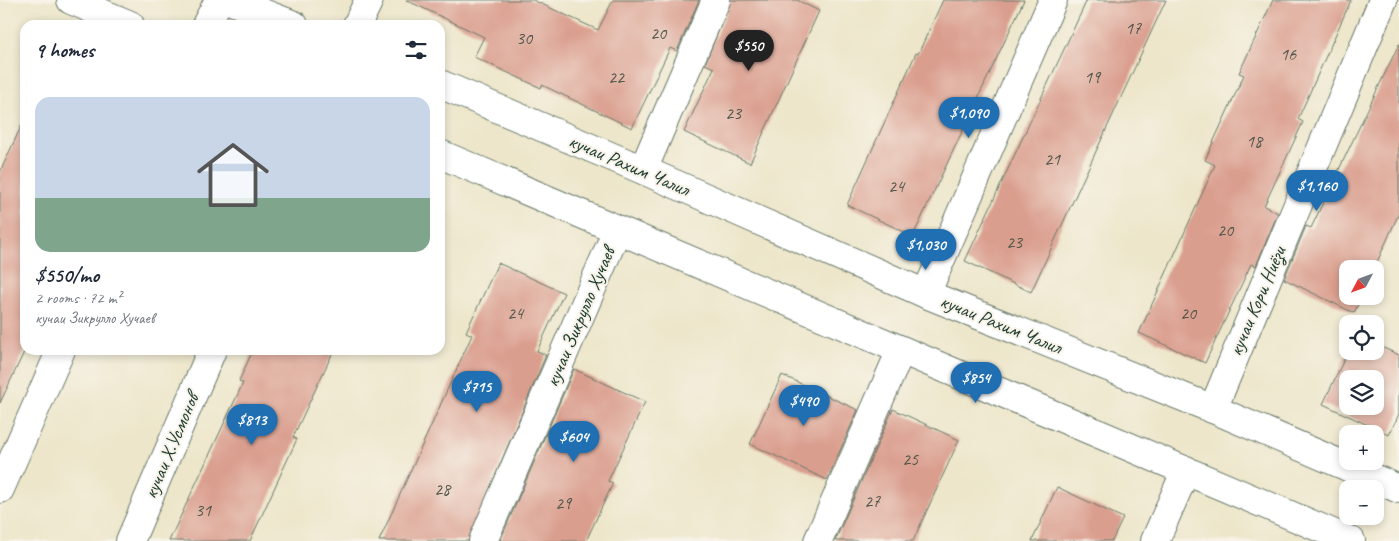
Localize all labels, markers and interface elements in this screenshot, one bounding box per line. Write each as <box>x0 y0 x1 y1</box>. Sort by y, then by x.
house number: 17 <box>1125 17 1142 39</box>
house number: 20 <box>650 22 668 44</box>
house number: 30 <box>516 27 534 49</box>
pin: $550 <box>719 30 779 72</box>
icon: filters <box>402 36 430 64</box>
text: $550 <box>735 36 763 56</box>
text: 9 homes <box>35 37 94 63</box>
house number: 16 <box>1280 43 1297 65</box>
house number: 22 <box>608 66 626 88</box>
house number: 19 <box>1084 66 1102 88</box>
pin: $1,090 <box>928 96 1010 139</box>
house number: 23 <box>725 102 743 124</box>
text: $1,090 <box>950 103 988 123</box>
street label: кучаи Рахим Чалил <box>565 128 695 202</box>
icon: home <box>188 130 278 220</box>
house number: 18 <box>1246 130 1264 152</box>
house number: 21 <box>1044 148 1061 170</box>
pin: $1,160 <box>1276 170 1358 212</box>
house number: 24 <box>888 175 906 197</box>
text: $1,160 <box>1297 176 1337 196</box>
house number: 20 <box>1217 219 1235 241</box>
pin: $1,030 <box>885 228 967 271</box>
house number: 23 <box>1006 231 1024 253</box>
text: $1,030 <box>906 235 946 255</box>
street label: кучаи Зикрулло Хучаев <box>539 241 622 391</box>
street label: кучаи Кори Ниёзи <box>1223 241 1293 360</box>
north arrow <box>1339 260 1384 305</box>
map controls <box>1339 260 1384 525</box>
text: $550/mo <box>35 262 99 288</box>
text: 2 rooms · 72 m² <box>35 288 121 308</box>
street label: кучаи Рахим Чалил <box>937 288 1067 360</box>
house number: 24 <box>507 302 525 324</box>
house number: 20 <box>1180 302 1198 324</box>
text: кучаи Зикрулло Хучаев <box>35 308 154 328</box>
button: locate <box>1339 315 1384 360</box>
pin: $854 <box>946 362 1006 404</box>
text: $854 <box>962 368 990 388</box>
pin: $715 <box>447 370 507 413</box>
button: layers <box>1339 370 1384 415</box>
text: $715 <box>463 377 491 397</box>
pin: $490 <box>774 384 834 427</box>
street label: кучаи Х.Усмонов <box>138 385 206 502</box>
text: $490 <box>790 391 818 411</box>
pin: $813 <box>222 404 282 446</box>
text: $813 <box>238 410 266 430</box>
pin: $604 <box>544 420 604 463</box>
button: + <box>1339 425 1384 470</box>
text: $604 <box>559 427 589 447</box>
house number: 25 <box>902 448 919 470</box>
house number: 28 <box>434 478 452 500</box>
button: − <box>1339 480 1384 525</box>
house number: 27 <box>864 490 881 512</box>
house number: 29 <box>555 492 573 514</box>
house number: 31 <box>195 499 212 521</box>

